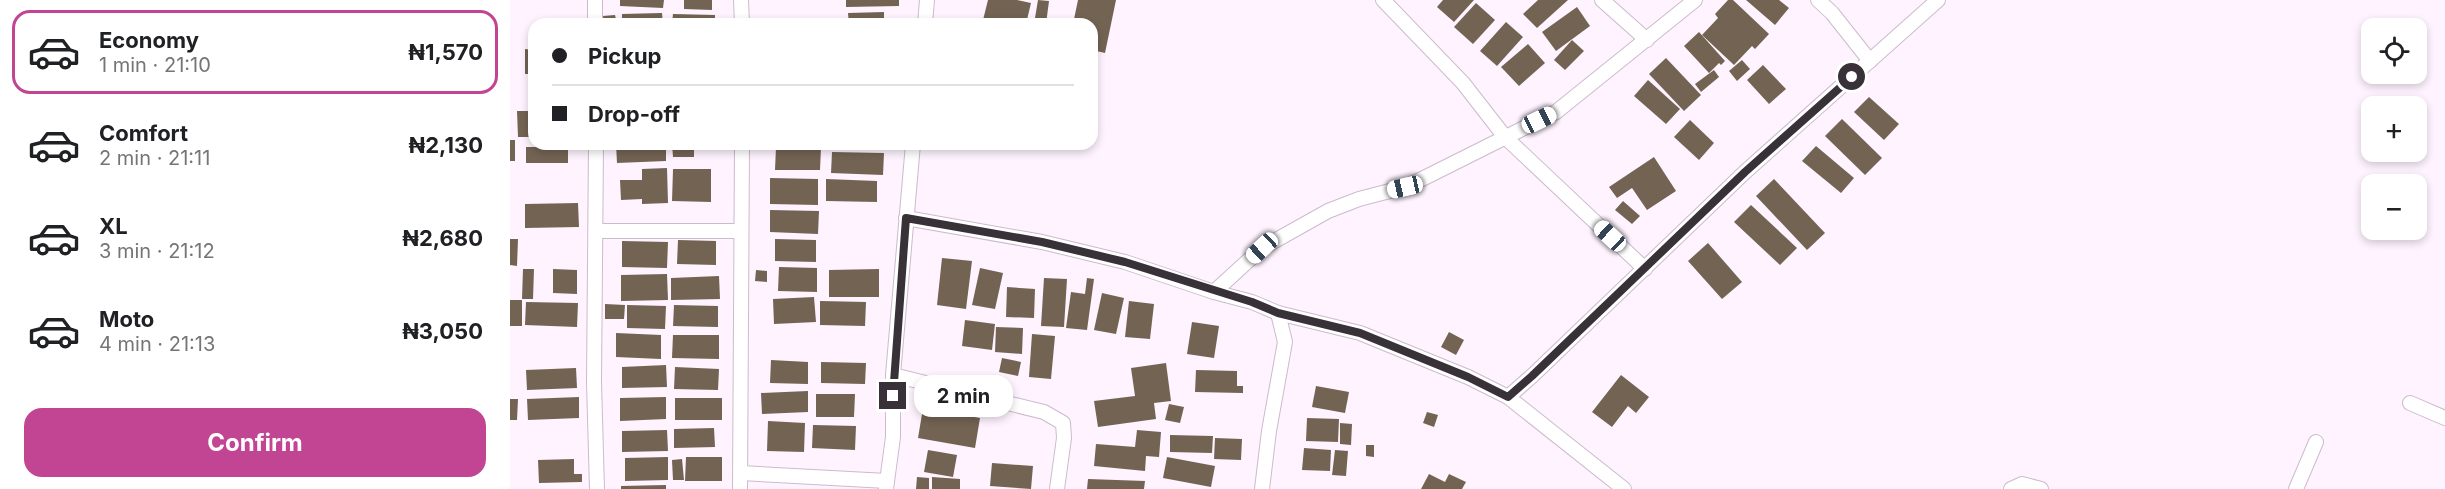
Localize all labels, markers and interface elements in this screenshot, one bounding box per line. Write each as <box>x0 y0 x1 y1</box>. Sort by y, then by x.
map controls <box>2361 18 2427 240</box>
button: locate <box>2361 18 2427 84</box>
icon: car <box>27 25 81 79</box>
text: Economy <box>99 27 199 53</box>
text: ₦1,570 <box>408 39 483 65</box>
text: Pickup <box>588 43 662 69</box>
text: 1 min · 21:10 <box>99 53 211 77</box>
route start <box>1838 63 1865 90</box>
button: + <box>2361 96 2427 162</box>
text: Drop-off <box>588 101 680 127</box>
car <box>1519 104 1559 136</box>
icon: car <box>27 118 81 172</box>
text: Comfort <box>99 120 188 146</box>
text: ₦2,130 <box>409 132 483 158</box>
text: 2 min · 21:11 <box>99 146 210 170</box>
car <box>1385 174 1425 200</box>
button: − <box>2361 174 2427 240</box>
icon: car <box>27 211 81 265</box>
text: XL <box>99 213 128 239</box>
car <box>1591 217 1629 255</box>
text: ₦2,680 <box>402 225 483 251</box>
car <box>1243 229 1281 267</box>
text: 3 min · 21:12 <box>99 239 215 263</box>
icon: car <box>27 304 81 358</box>
text: Moto <box>99 306 154 332</box>
text: ₦3,050 <box>402 318 483 344</box>
text: 4 min · 21:13 <box>99 332 215 356</box>
callout: 2 min <box>914 375 1013 417</box>
route end <box>879 382 906 409</box>
text: 2 min <box>937 384 990 408</box>
button: Confirm <box>24 408 486 477</box>

